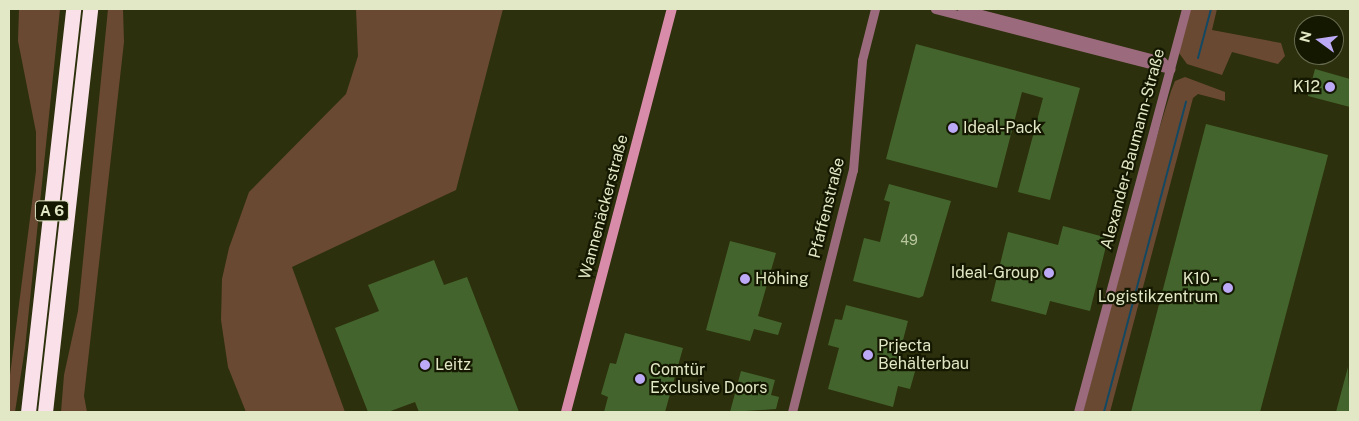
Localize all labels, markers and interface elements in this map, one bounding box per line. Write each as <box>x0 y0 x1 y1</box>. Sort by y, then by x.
north arrow <box>1294 15 1344 65</box>
text: N <box>1296 29 1315 44</box>
street label: Alexander-Baumann-Straße <box>1097 47 1169 251</box>
place label: K12 <box>1293 77 1320 97</box>
marker: K12 <box>1324 81 1336 93</box>
place label: Ideal-Pack <box>963 118 1042 138</box>
marker: Ideal-Pack <box>947 122 959 134</box>
street label: Wannenäckerstraße <box>575 133 633 281</box>
street label: Pfaffenstraße <box>805 156 849 260</box>
road number: A 6 <box>34 198 70 224</box>
house number: 49 <box>900 232 918 248</box>
place label: Ideal-Group <box>951 263 1039 283</box>
marker: Ideal-Group <box>1043 267 1055 279</box>
place label: Höhing <box>755 269 809 289</box>
place label: K10 - Logistikzentrum <box>1098 269 1218 307</box>
marker: Höhing <box>739 273 751 285</box>
marker: K10 - Logistikzentrum <box>1222 282 1234 294</box>
place label: Prjecta Behälterbau <box>878 336 969 374</box>
marker: Prjecta Behälterbau <box>862 349 874 361</box>
place label: Leitz <box>435 355 471 375</box>
marker: Leitz <box>419 359 431 371</box>
place label: Comtür Exclusive Doors <box>650 360 767 398</box>
marker: Comtür Exclusive Doors <box>634 373 646 385</box>

